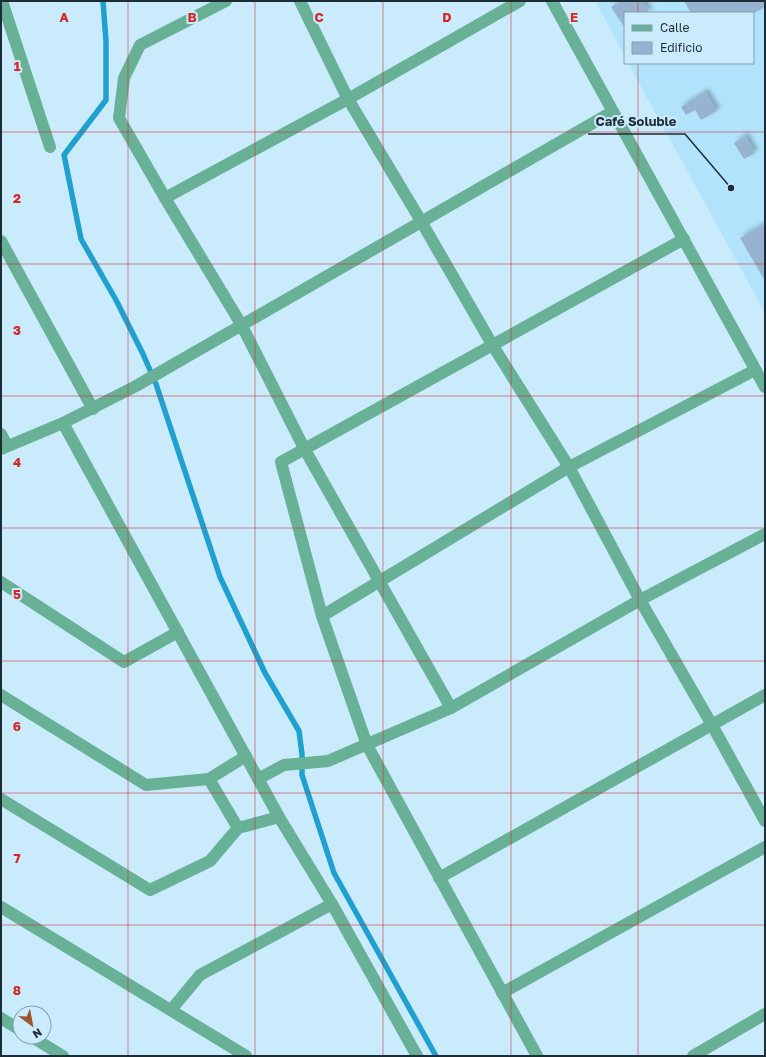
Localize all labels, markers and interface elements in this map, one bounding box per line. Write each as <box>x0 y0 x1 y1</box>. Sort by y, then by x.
text: A <box>59 9 69 25</box>
text: B <box>187 9 197 25</box>
text: C <box>314 9 324 25</box>
text: D <box>442 9 452 25</box>
text: E <box>570 9 578 25</box>
legend <box>624 12 754 64</box>
text: Calle <box>660 20 690 35</box>
text: Edificio <box>660 40 702 55</box>
text: 1 <box>14 58 21 74</box>
callout: Café Soluble <box>588 109 685 134</box>
text: Café Soluble <box>596 113 677 129</box>
text: 2 <box>13 190 21 206</box>
text: 3 <box>13 322 21 338</box>
text: 4 <box>13 454 21 470</box>
text: 5 <box>13 586 21 602</box>
text: 6 <box>13 718 21 734</box>
text: 7 <box>13 850 21 866</box>
text: 8 <box>13 982 21 998</box>
north arrow <box>12 1005 52 1045</box>
text: N <box>31 1026 45 1042</box>

